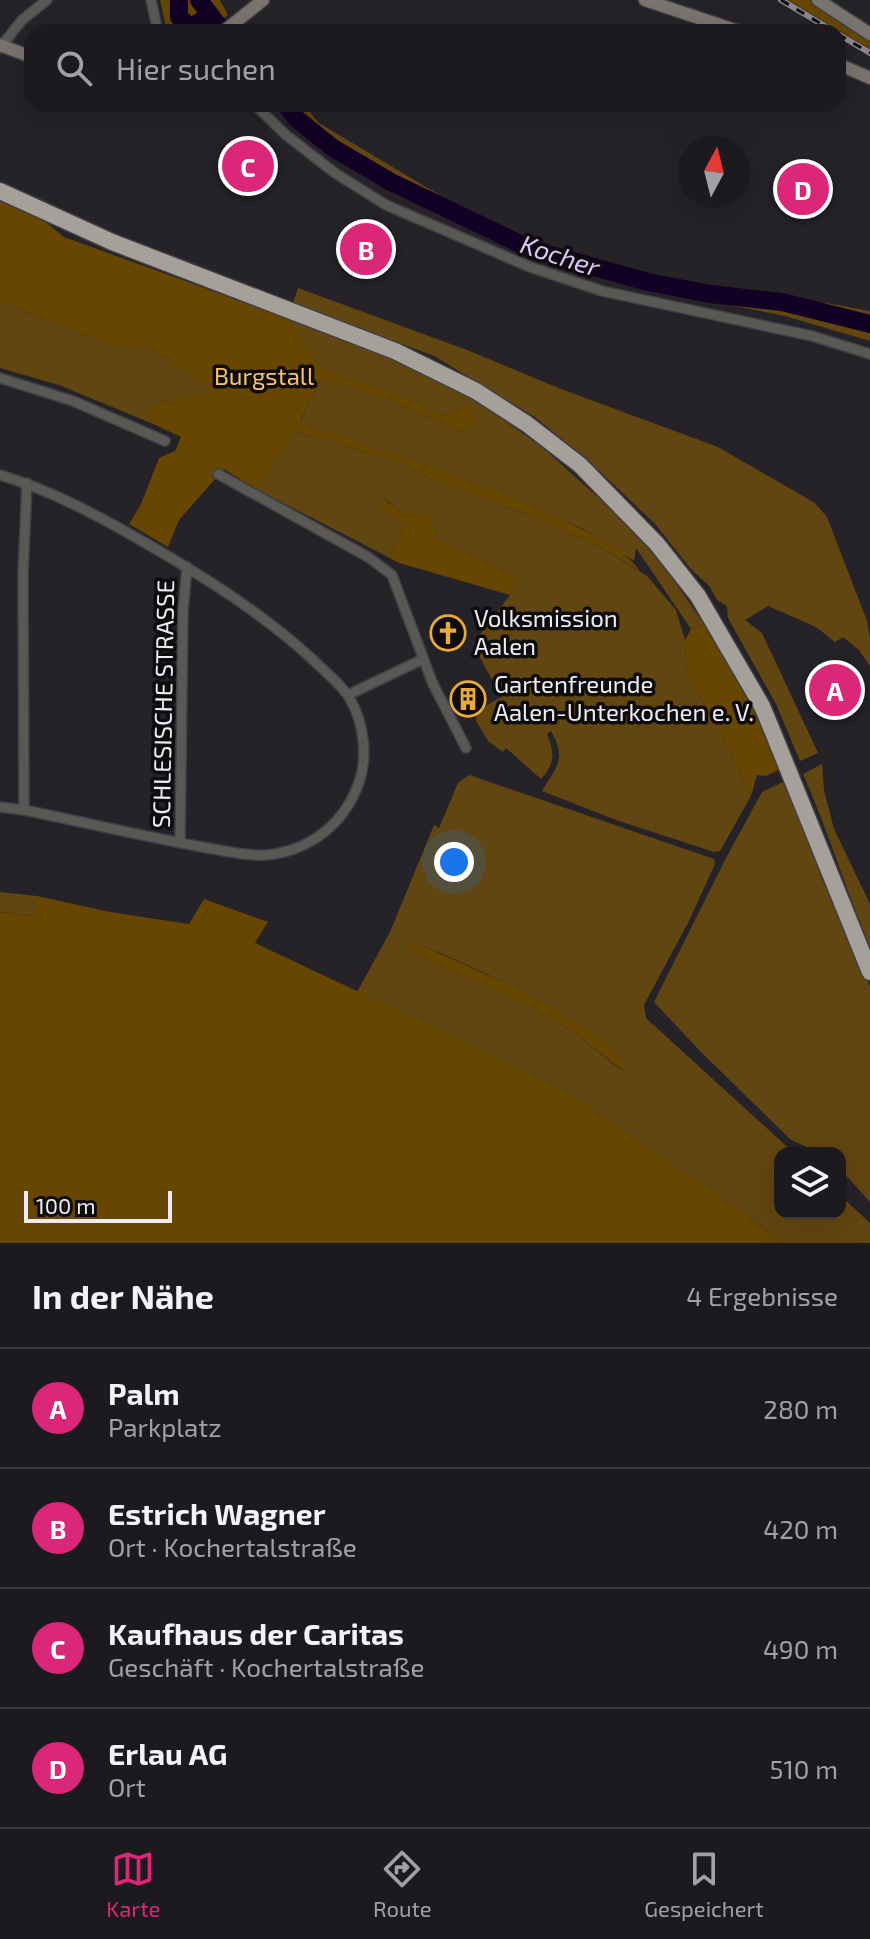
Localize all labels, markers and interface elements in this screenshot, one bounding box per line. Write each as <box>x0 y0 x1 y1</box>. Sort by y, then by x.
search box <box>24 24 846 112</box>
icon: search <box>52 46 96 90</box>
text: Hier suchen <box>116 50 276 86</box>
pin: C <box>222 136 274 196</box>
north arrow <box>678 136 750 208</box>
pin: D <box>777 159 829 219</box>
pin: B <box>340 219 392 279</box>
water label: Kocher <box>517 227 605 282</box>
park label: Burgstall <box>214 361 314 390</box>
street label: SCHLESISCHE STRASSE <box>146 580 179 828</box>
place label: Volksmission Aalen <box>474 603 618 660</box>
church icon: Volksmission Aalen <box>429 614 467 652</box>
pin: A <box>809 660 861 720</box>
place label: Gartenfreunde Aalen-Unterkochen e. V. <box>494 669 754 726</box>
building icon: Gartenfreunde Aalen-Unterkochen e. V. <box>449 680 487 718</box>
your location <box>434 842 474 882</box>
map controls <box>774 1147 846 1219</box>
button: layers <box>774 1147 846 1219</box>
scale bar <box>24 1187 172 1223</box>
text: 100 m <box>36 1192 95 1218</box>
text: In der Nähe <box>32 1275 214 1316</box>
text: 4 Ergebnisse <box>686 1280 838 1311</box>
text: Palm <box>108 1375 180 1411</box>
text: A <box>50 1393 66 1424</box>
text: 280 m <box>763 1393 838 1424</box>
text: Parkplatz <box>108 1411 221 1442</box>
text: Estrich Wagner <box>108 1495 325 1531</box>
text: B <box>50 1513 66 1544</box>
text: 420 m <box>763 1513 838 1544</box>
text: Ort · Kochertalstraße <box>108 1531 357 1562</box>
text: Kaufhaus der Caritas <box>108 1615 404 1651</box>
text: C <box>50 1633 66 1664</box>
text: 490 m <box>763 1633 838 1664</box>
text: Geschäft · Kochertalstraße <box>108 1651 424 1682</box>
text: Erlau AG <box>108 1735 228 1771</box>
text: D <box>49 1753 67 1784</box>
text: 510 m <box>769 1753 838 1784</box>
text: Ort <box>108 1771 146 1802</box>
tab: Karte <box>106 1847 160 1921</box>
tab: Route <box>373 1847 432 1921</box>
tab: Gespeichert <box>644 1847 764 1921</box>

